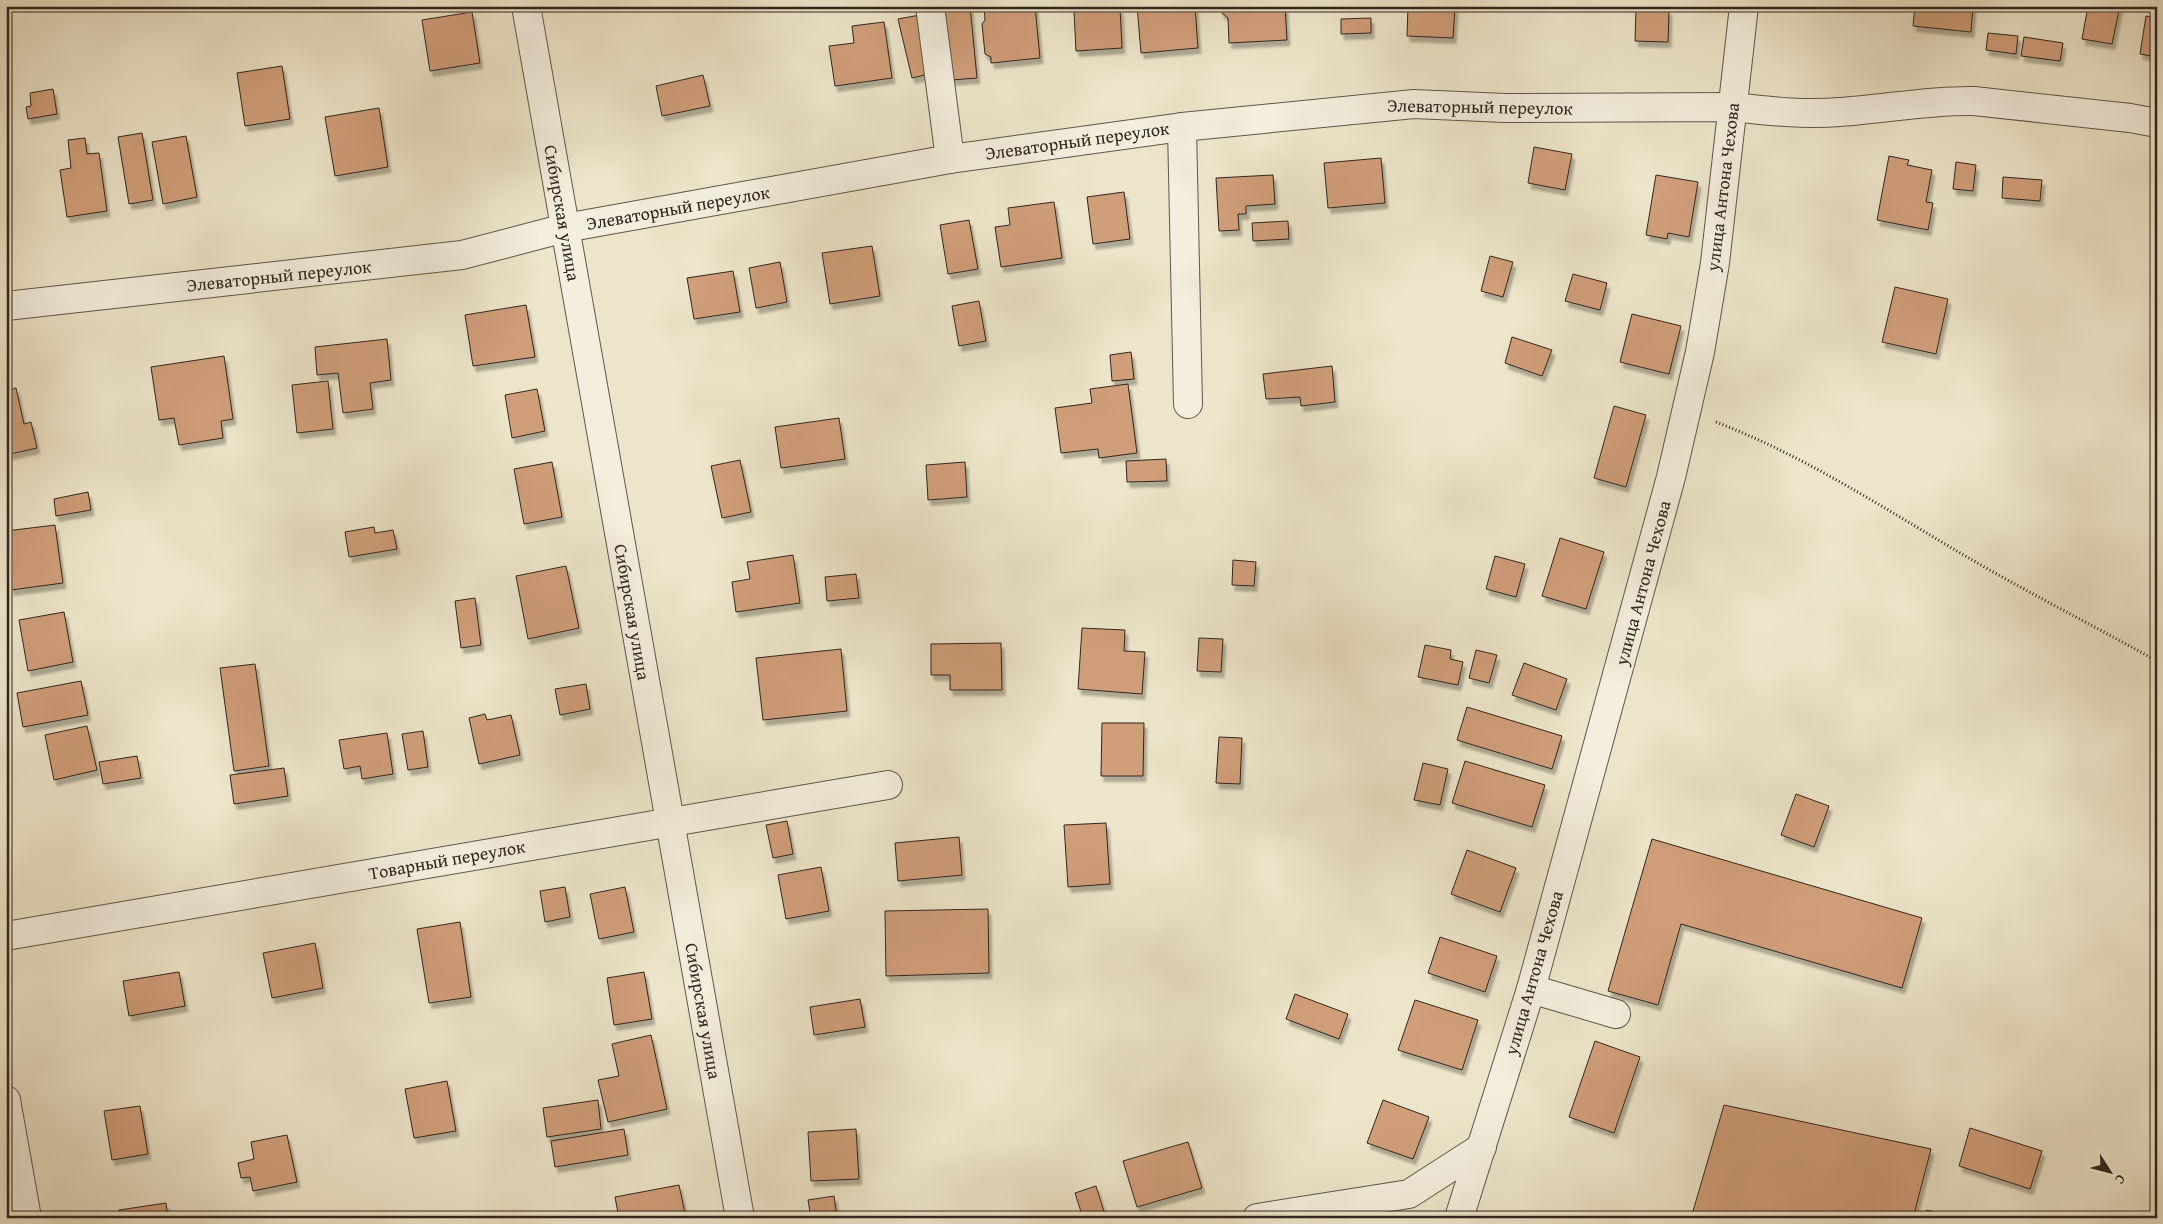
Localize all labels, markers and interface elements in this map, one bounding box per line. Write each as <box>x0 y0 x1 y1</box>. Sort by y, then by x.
street label: Элеваторный переулок <box>1387 91 1574 122</box>
street label: улица Антона Чехова <box>1699 101 1746 274</box>
street label: Элеваторный переулок <box>983 114 1171 167</box>
street label: Сибирская улица <box>537 143 588 284</box>
street label: Элеваторный переулок <box>584 178 772 237</box>
street label: Элеваторный переулок <box>185 252 373 299</box>
street label: улица Антона Чехова <box>1607 497 1678 669</box>
street label: Сибирская улица <box>607 542 658 683</box>
street label: Товарный переулок <box>367 832 528 887</box>
street label: улица Антона Чехова <box>1497 887 1570 1059</box>
street label: Сибирская улица <box>678 941 729 1082</box>
north arrow <box>2086 1146 2136 1196</box>
text: С <box>2110 1171 2131 1189</box>

